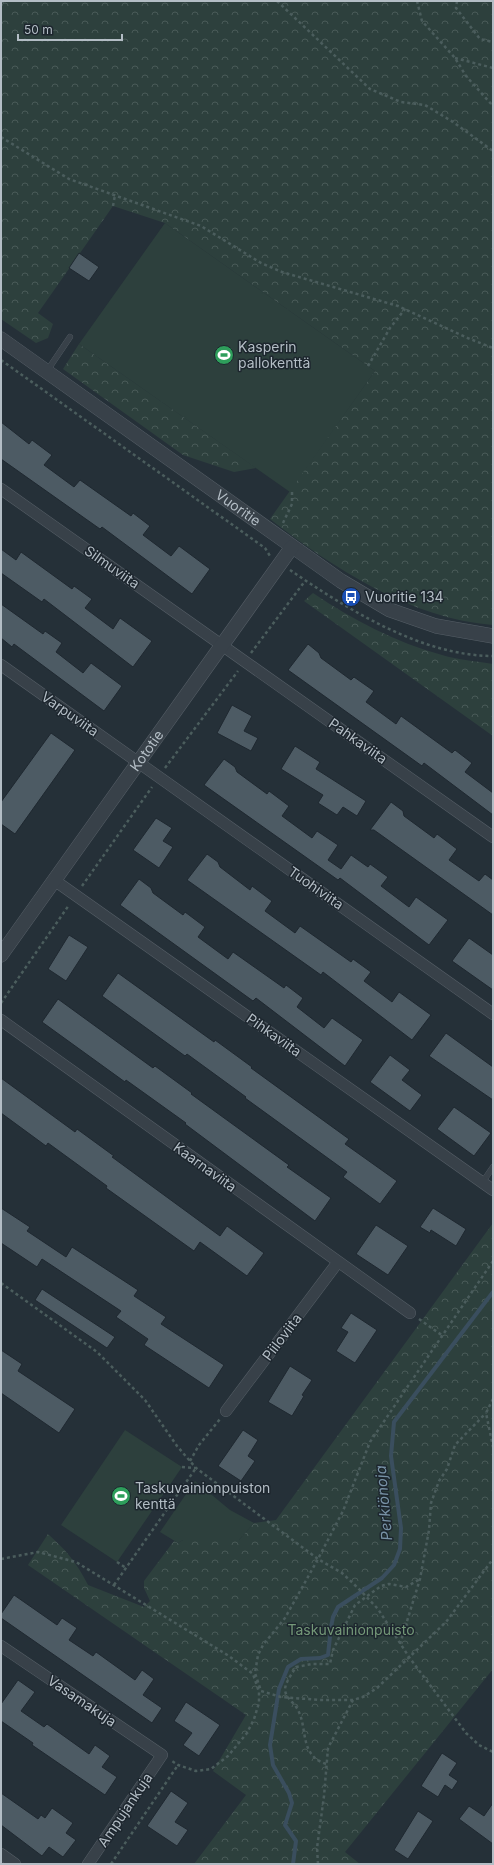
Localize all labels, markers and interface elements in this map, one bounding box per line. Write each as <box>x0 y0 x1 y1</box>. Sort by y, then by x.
scale bar <box>18 16 122 42</box>
text: 50 m <box>24 22 53 37</box>
place label: Kasperin pallokenttä <box>238 338 310 371</box>
sports icon: Kasperin pallokenttä <box>213 344 235 366</box>
street label: Vuoritie <box>212 486 264 529</box>
street label: Silmuviita <box>81 541 143 592</box>
bus stop icon: Vuoritie 134 <box>340 586 362 608</box>
place label: Vuoritie 134 <box>365 588 444 605</box>
street label: Varpuviita <box>38 688 102 740</box>
street label: Pahkaviita <box>326 714 391 767</box>
street label: Kototie <box>126 727 167 774</box>
street label: Tuohiviita <box>285 862 347 913</box>
street label: Pihkaviita <box>244 1010 305 1060</box>
street label: Kaarnaviita <box>170 1138 240 1195</box>
street label: Piiloviita <box>258 1310 305 1364</box>
water label: Perkiönoja <box>371 1465 396 1542</box>
place label: Taskuvainionpuiston kenttä <box>135 1479 270 1512</box>
sports icon: Taskuvainionpuiston kenttä <box>110 1485 132 1507</box>
park label: Taskuvainionpuisto <box>287 1621 415 1638</box>
street label: Vasamakuja <box>45 1671 120 1730</box>
street label: Ampujankuja <box>94 1770 156 1850</box>

